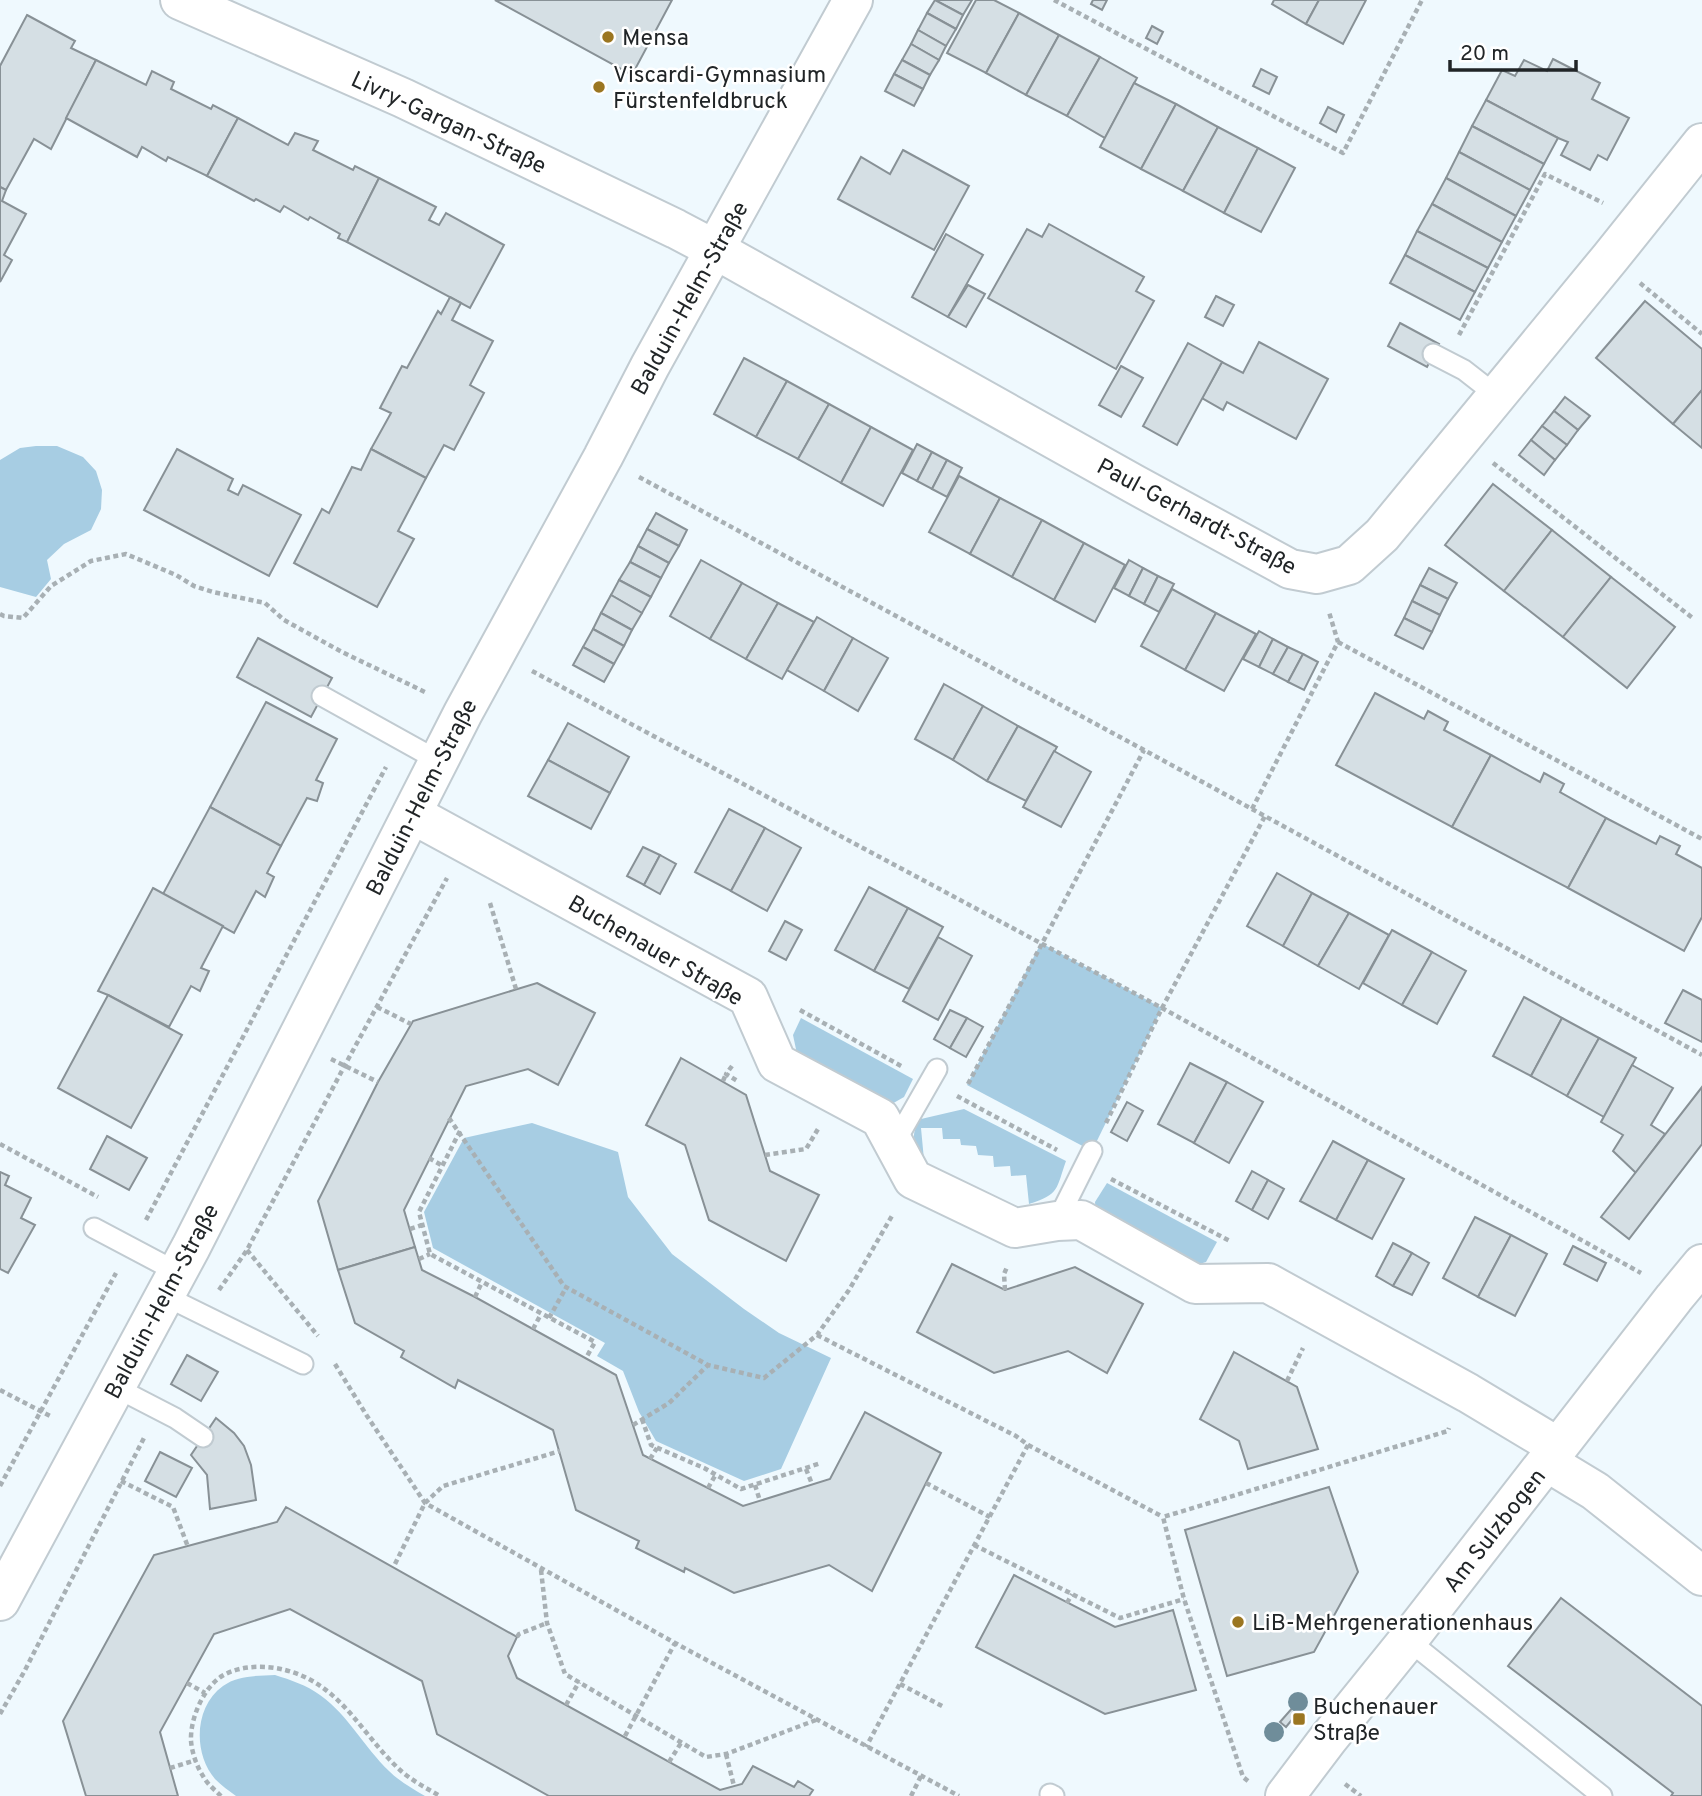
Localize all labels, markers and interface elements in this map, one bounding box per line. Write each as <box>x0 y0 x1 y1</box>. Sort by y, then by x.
place label: Mensa <box>622 25 689 54</box>
scale bar <box>1450 28 1576 72</box>
marker: Mensa <box>600 29 616 45</box>
text: 20 m <box>1460 41 1509 68</box>
place label: Viscardi-Gymnasium Fürstenfeldbruck <box>613 62 826 117</box>
street label: Livry-Gargan-Straße <box>346 66 550 182</box>
marker: Viscardi-Gymnasium Fürstenfeldbruck <box>591 79 607 95</box>
street label: Balduin-Helm-Straße <box>626 197 756 401</box>
street label: Paul-Gerhardt-Straße <box>1091 453 1301 583</box>
street label: Balduin-Helm-Straße <box>361 695 485 901</box>
street label: Buchenauer Straße <box>562 890 747 1014</box>
street label: Balduin-Helm-Straße <box>99 1200 227 1405</box>
street label: Am Sulzbogen <box>1438 1464 1553 1599</box>
place label: LiB-Mehrgenerationenhaus <box>1252 1610 1533 1639</box>
marker: LiB-Mehrgenerationenhaus <box>1230 1614 1246 1630</box>
place label: Buchenauer Straße <box>1313 1694 1438 1749</box>
marker: Buchenauer Straße <box>1291 1711 1307 1727</box>

